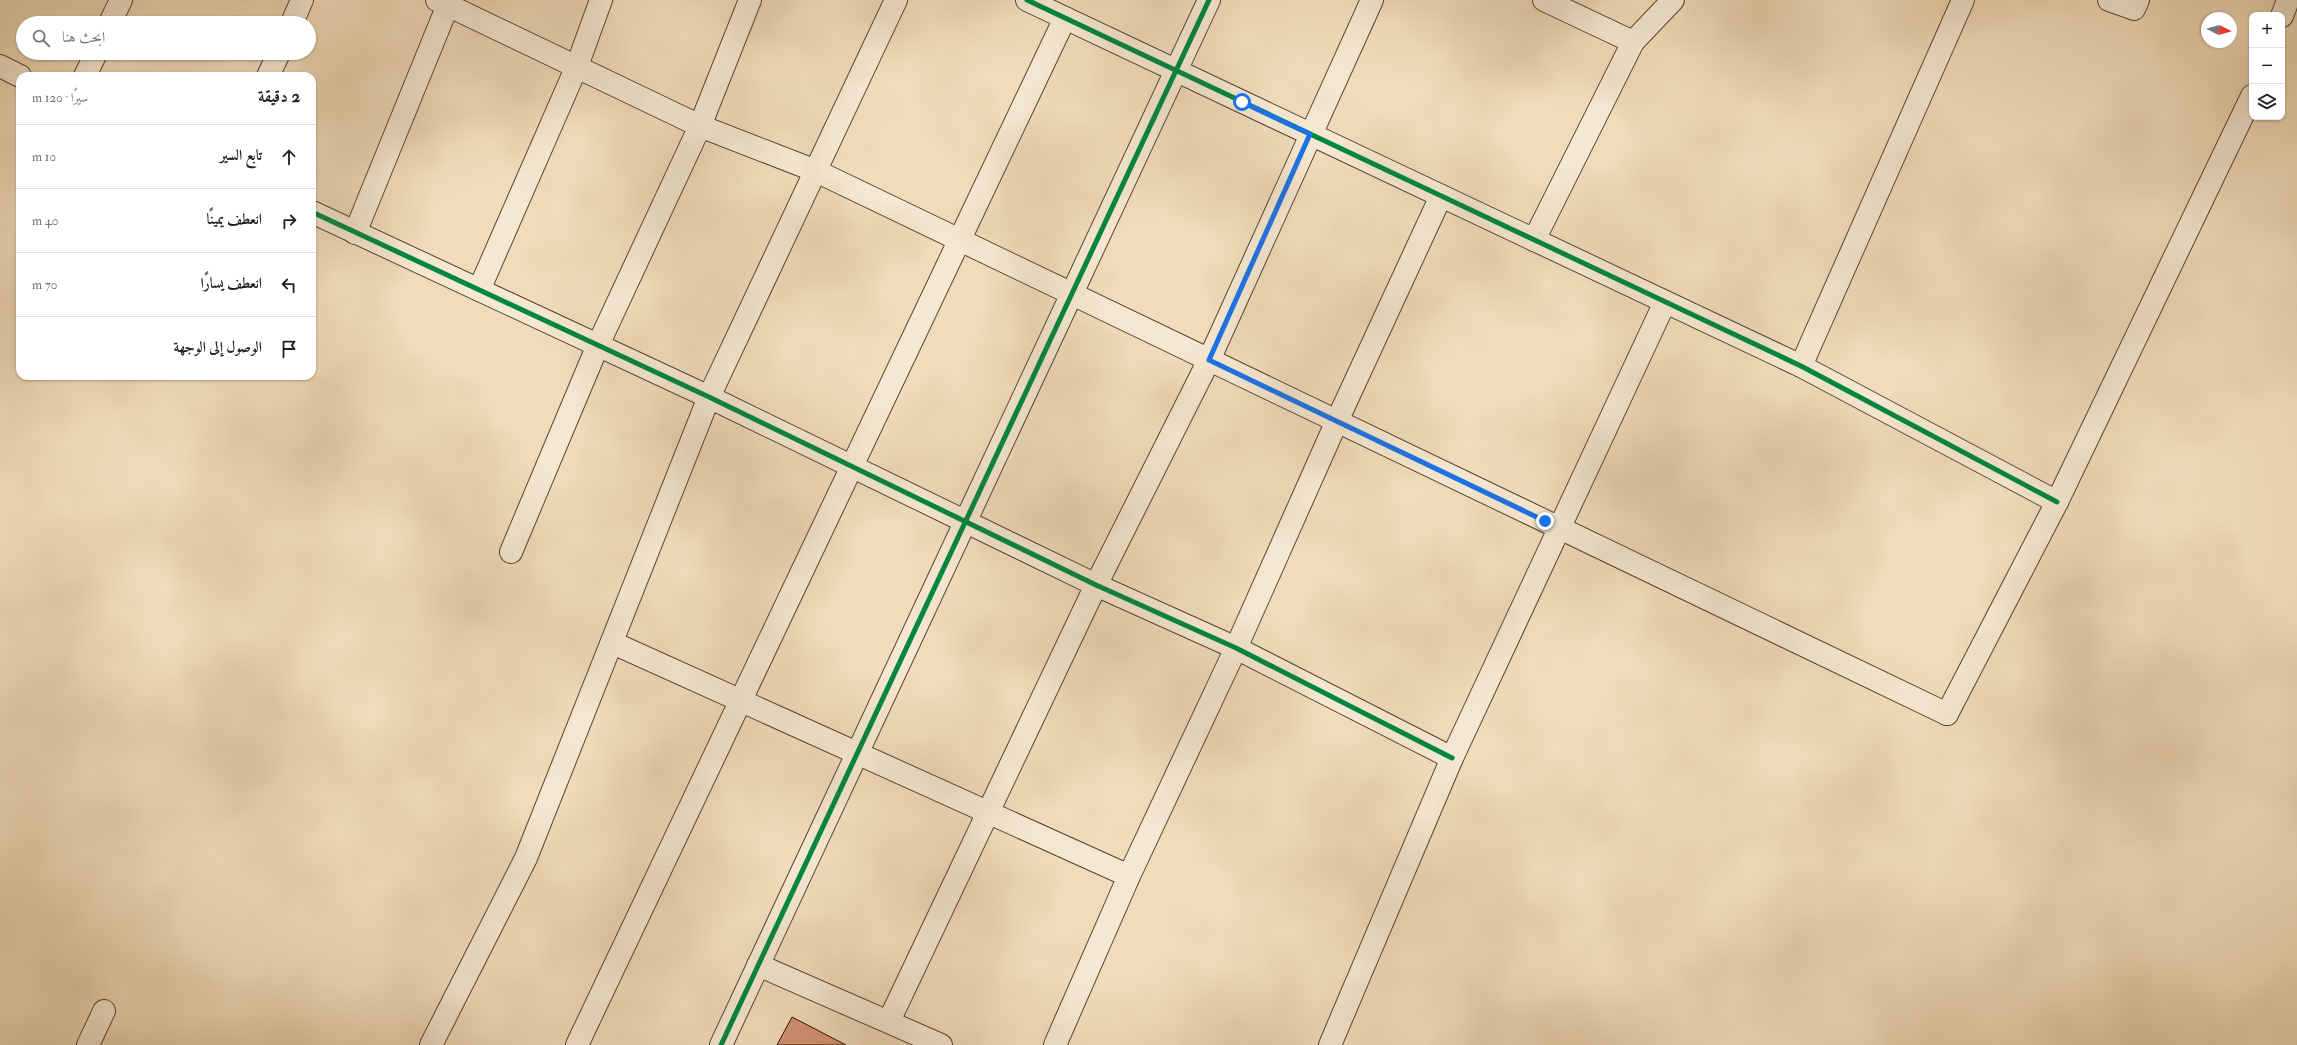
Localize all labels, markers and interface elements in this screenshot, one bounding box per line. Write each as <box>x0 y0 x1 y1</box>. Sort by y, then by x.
north arrow <box>2201 12 2237 48</box>
map controls <box>2249 12 2285 120</box>
button: + <box>2249 12 2285 48</box>
search box <box>16 16 316 60</box>
icon: search <box>30 27 52 49</box>
text: ابحث هنا <box>62 28 105 47</box>
button: − <box>2249 48 2285 84</box>
button: layers <box>2249 84 2285 120</box>
text: 2 دقيقة <box>258 86 300 107</box>
text: سيرًا · 120 m <box>32 90 88 106</box>
route start <box>1233 93 1251 111</box>
text: تابع السير <box>220 146 262 165</box>
icon: ahead <box>278 146 300 168</box>
text: 10 m <box>32 149 56 165</box>
text: انعطف يمينًا <box>207 210 262 229</box>
icon: right <box>278 210 300 232</box>
text: 40 m <box>32 213 59 229</box>
text: انعطف يسارًا <box>201 274 262 293</box>
icon: left <box>278 274 300 296</box>
text: 70 m <box>32 277 57 293</box>
text: الوصول إلى الوجهة <box>174 338 262 357</box>
icon: arrive <box>278 338 300 360</box>
route end <box>1536 512 1554 530</box>

